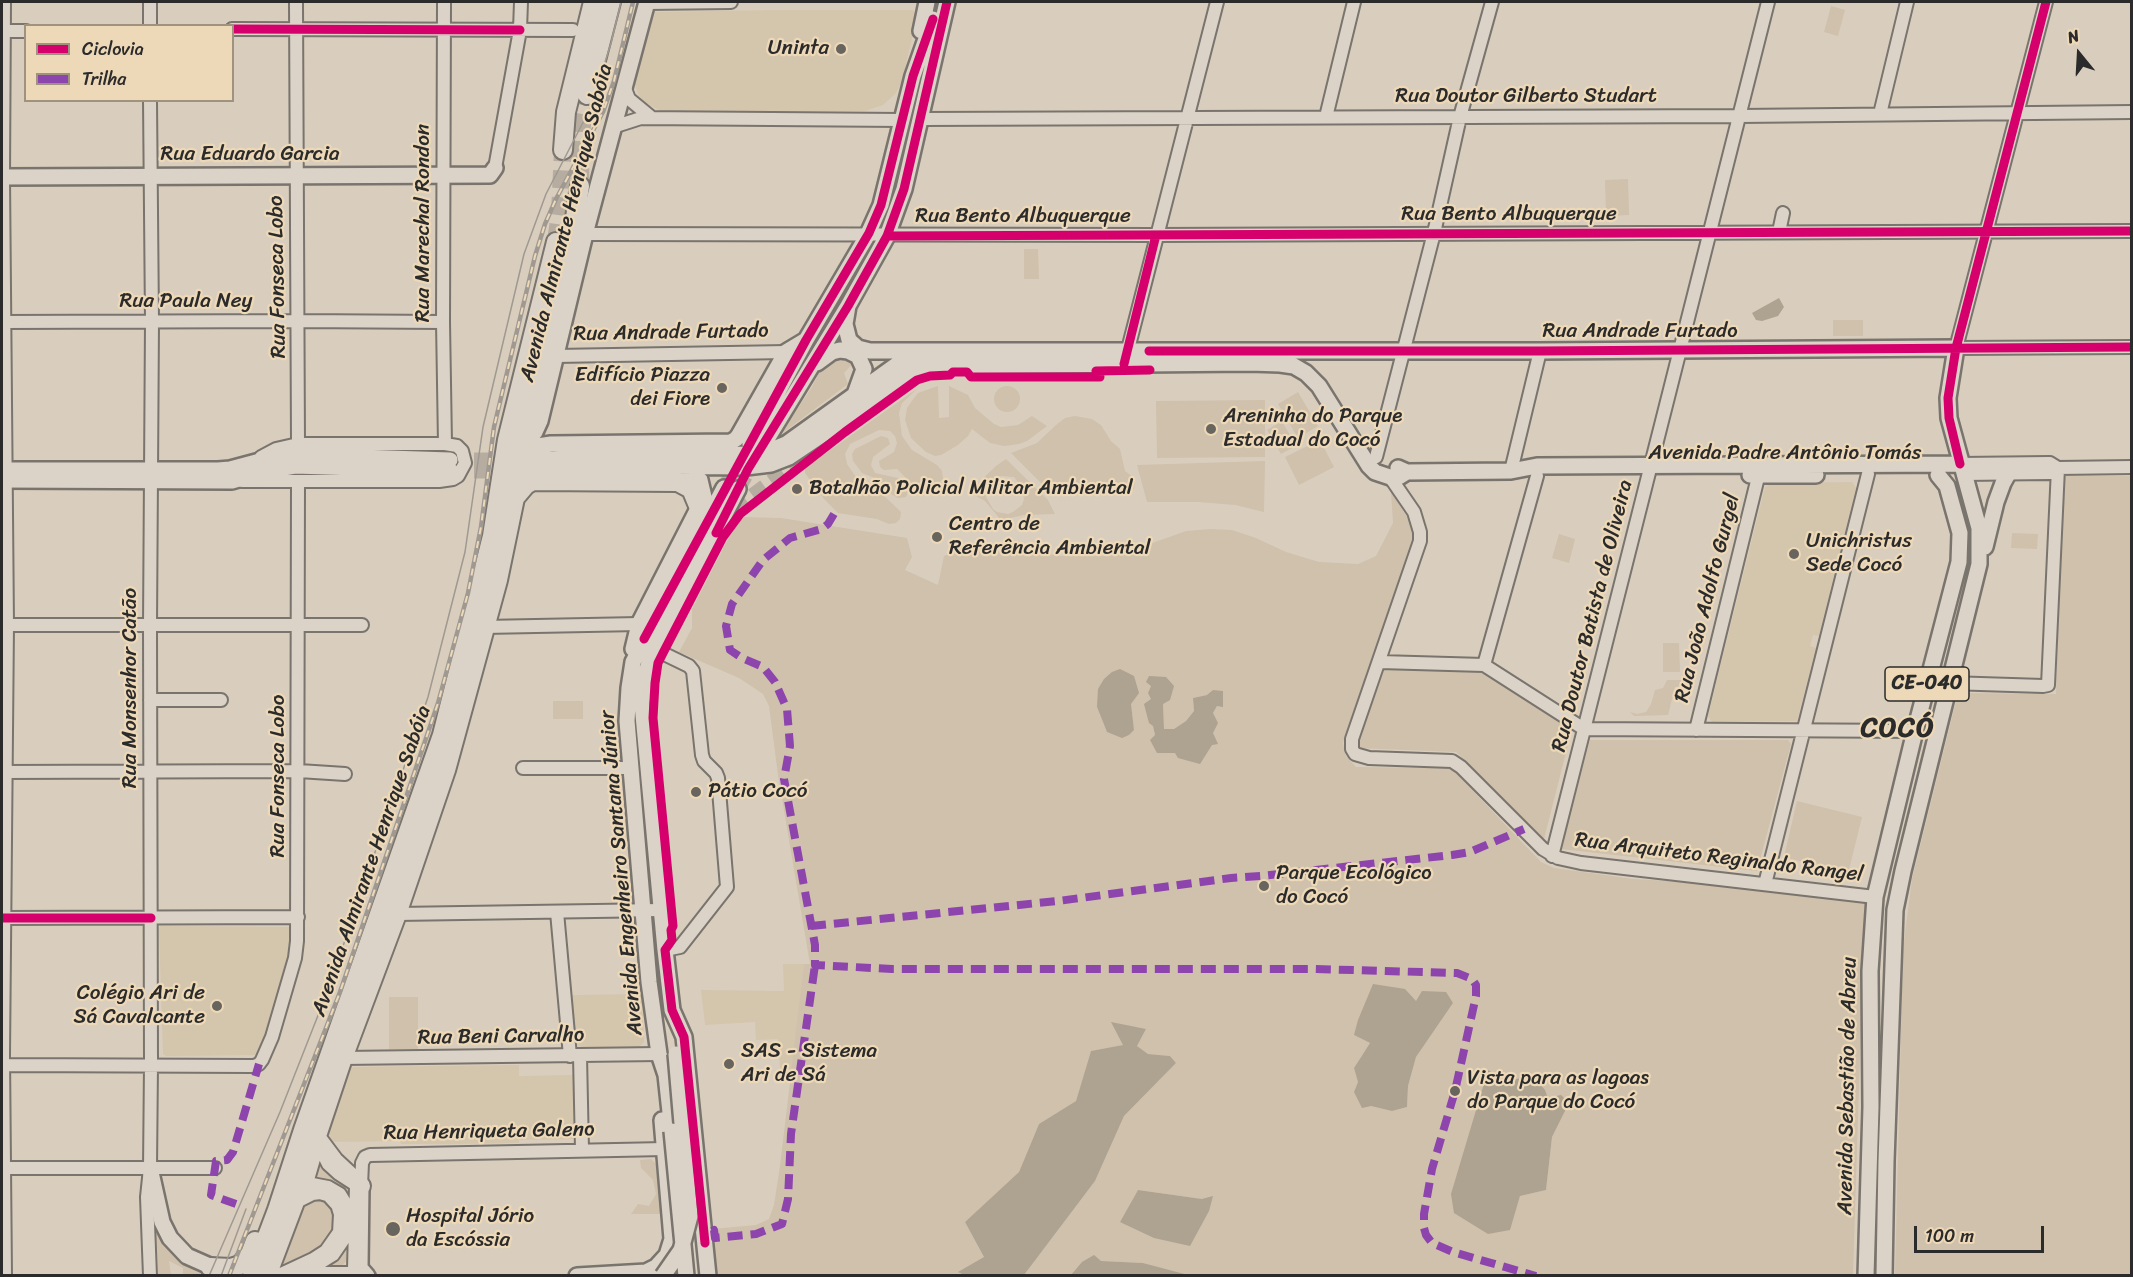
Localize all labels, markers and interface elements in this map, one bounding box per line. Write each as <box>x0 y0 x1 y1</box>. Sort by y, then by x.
text: N <box>2064 21 2083 52</box>
legend <box>24 24 234 102</box>
north arrow <box>2049 24 2109 84</box>
text: Ciclovia <box>82 33 144 65</box>
place label: Uninta <box>768 36 829 62</box>
marker: Uninta <box>834 42 848 56</box>
street label: Avenida Almirante Henrique Sabóia <box>515 61 619 385</box>
text: Trilha <box>82 63 126 95</box>
street label: Rua Doutor Gilberto Studart <box>1395 84 1657 110</box>
street label: Rua Marechal Rondon <box>411 124 437 322</box>
street label: Rua Eduardo Garcia <box>160 142 340 168</box>
street label: Rua Fonseca Lobo <box>264 195 292 359</box>
street label: Rua Bento Albuquerque <box>1401 202 1617 228</box>
street label: Rua Bento Albuquerque <box>915 204 1131 230</box>
street label: Rua Paula Ney <box>120 289 252 315</box>
street label: Rua Andrade Furtado <box>573 319 769 347</box>
street label: Rua Andrade Furtado <box>1542 319 1738 345</box>
place label: Edifício Piazza dei Fiore <box>575 363 710 413</box>
marker: Edifício Piazza dei Fiore <box>715 381 729 395</box>
place label: Areninha do Parque Estadual do Cocó <box>1223 404 1402 454</box>
marker: Areninha do Parque Estadual do Cocó <box>1204 422 1218 436</box>
street label: Avenida Padre Antônio Tomás <box>1649 441 1921 467</box>
place label: Batalhão Policial Militar Ambiental <box>809 476 1133 502</box>
street label: Rua Doutor Batista de Oliveira <box>1547 477 1639 755</box>
marker: Batalhão Policial Militar Ambiental <box>790 482 804 496</box>
street label: Rua João Adolfo Gurgel <box>1670 491 1746 705</box>
place label: Centro de Referência Ambiental <box>949 512 1151 562</box>
place label: Unichristus Sede Cocó <box>1806 529 1912 579</box>
marker: Centro de Referência Ambiental <box>930 530 944 544</box>
marker: Unichristus Sede Cocó <box>1787 547 1801 561</box>
street label: Rua Monsenhor Catão <box>118 588 144 788</box>
road number: CE-040 <box>1885 667 1969 701</box>
street label: Rua Fonseca Lobo <box>266 695 292 857</box>
street label: Avenida Almirante Henrique Sabóia <box>307 702 437 1020</box>
street label: Avenida Engenheiro Santana Júnior <box>595 709 649 1037</box>
district label: COCÓ <box>1861 713 1935 745</box>
place label: Pátio Cocó <box>708 779 807 805</box>
marker: Pátio Cocó <box>689 785 703 799</box>
street label: Rua Arquiteto Reginaldo Rangel <box>1573 828 1865 888</box>
place label: Parque Ecológico do Cocó <box>1276 861 1432 911</box>
marker: Parque Ecológico do Cocó <box>1257 879 1271 893</box>
street label: Avenida Sebastião de Abreu <box>1833 957 1863 1215</box>
place label: Colégio Ari de Sá Cavalcante <box>74 981 205 1031</box>
marker: Colégio Ari de Sá Cavalcante <box>210 999 224 1013</box>
street label: Rua Beni Carvalho <box>418 1023 584 1051</box>
place label: SAS - Sistema Ari de Sá <box>741 1039 877 1089</box>
marker: SAS - Sistema Ari de Sá <box>722 1057 736 1071</box>
place label: Vista para as lagoas do Parque do Cocó <box>1467 1066 1649 1116</box>
marker: Vista para as lagoas do Parque do Cocó <box>1448 1084 1462 1098</box>
street label: Rua Henriqueta Galeno <box>383 1118 595 1146</box>
place label: Hospital Jório da Escóssia <box>406 1204 534 1254</box>
scale bar <box>1917 1214 2048 1252</box>
marker: Hospital Jório da Escóssia <box>384 1220 402 1238</box>
text: 100 m <box>1925 1220 1974 1252</box>

